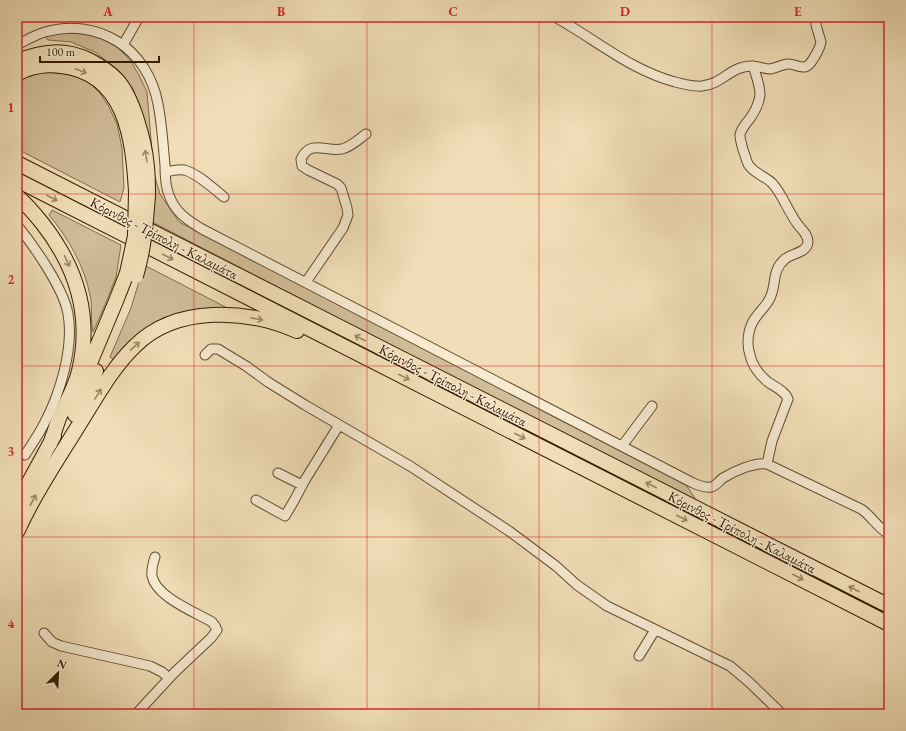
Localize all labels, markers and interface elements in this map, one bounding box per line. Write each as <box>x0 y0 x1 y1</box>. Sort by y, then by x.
text: A <box>102 3 113 20</box>
text: B <box>277 3 285 20</box>
text: C <box>448 3 458 20</box>
text: D <box>620 3 630 20</box>
text: E <box>794 3 802 20</box>
scale bar <box>40 38 159 64</box>
text: 100 m <box>46 44 76 60</box>
one-way arrow <box>75 68 87 76</box>
text: 1 <box>8 99 15 116</box>
one-way arrow <box>141 150 149 163</box>
street label: Κόρινθος - Τρίπολη - Καλαμάτα <box>87 193 241 283</box>
one-way arrow <box>46 195 58 202</box>
one-way arrow <box>161 253 173 261</box>
one-way arrow <box>64 254 71 266</box>
text: 2 <box>8 271 15 288</box>
one-way arrow <box>250 316 263 324</box>
one-way arrow <box>355 333 367 341</box>
street label: Κόρινθος - Τρίπολη - Καλαμάτα <box>376 340 530 430</box>
one-way arrow <box>130 341 140 351</box>
one-way arrow <box>398 374 410 381</box>
one-way arrow <box>94 389 102 400</box>
one-way arrow <box>514 433 526 440</box>
text: 3 <box>8 443 15 460</box>
one-way arrow <box>645 481 657 489</box>
street label: Κόρινθος - Τρίπολη - Καλαμάτα <box>665 487 819 577</box>
one-way arrow <box>29 494 37 506</box>
one-way arrow <box>676 515 688 523</box>
one-way arrow <box>792 574 804 582</box>
one-way arrow <box>848 585 860 592</box>
text: 4 <box>8 615 15 632</box>
north arrow <box>38 653 78 693</box>
text: N <box>55 656 69 672</box>

